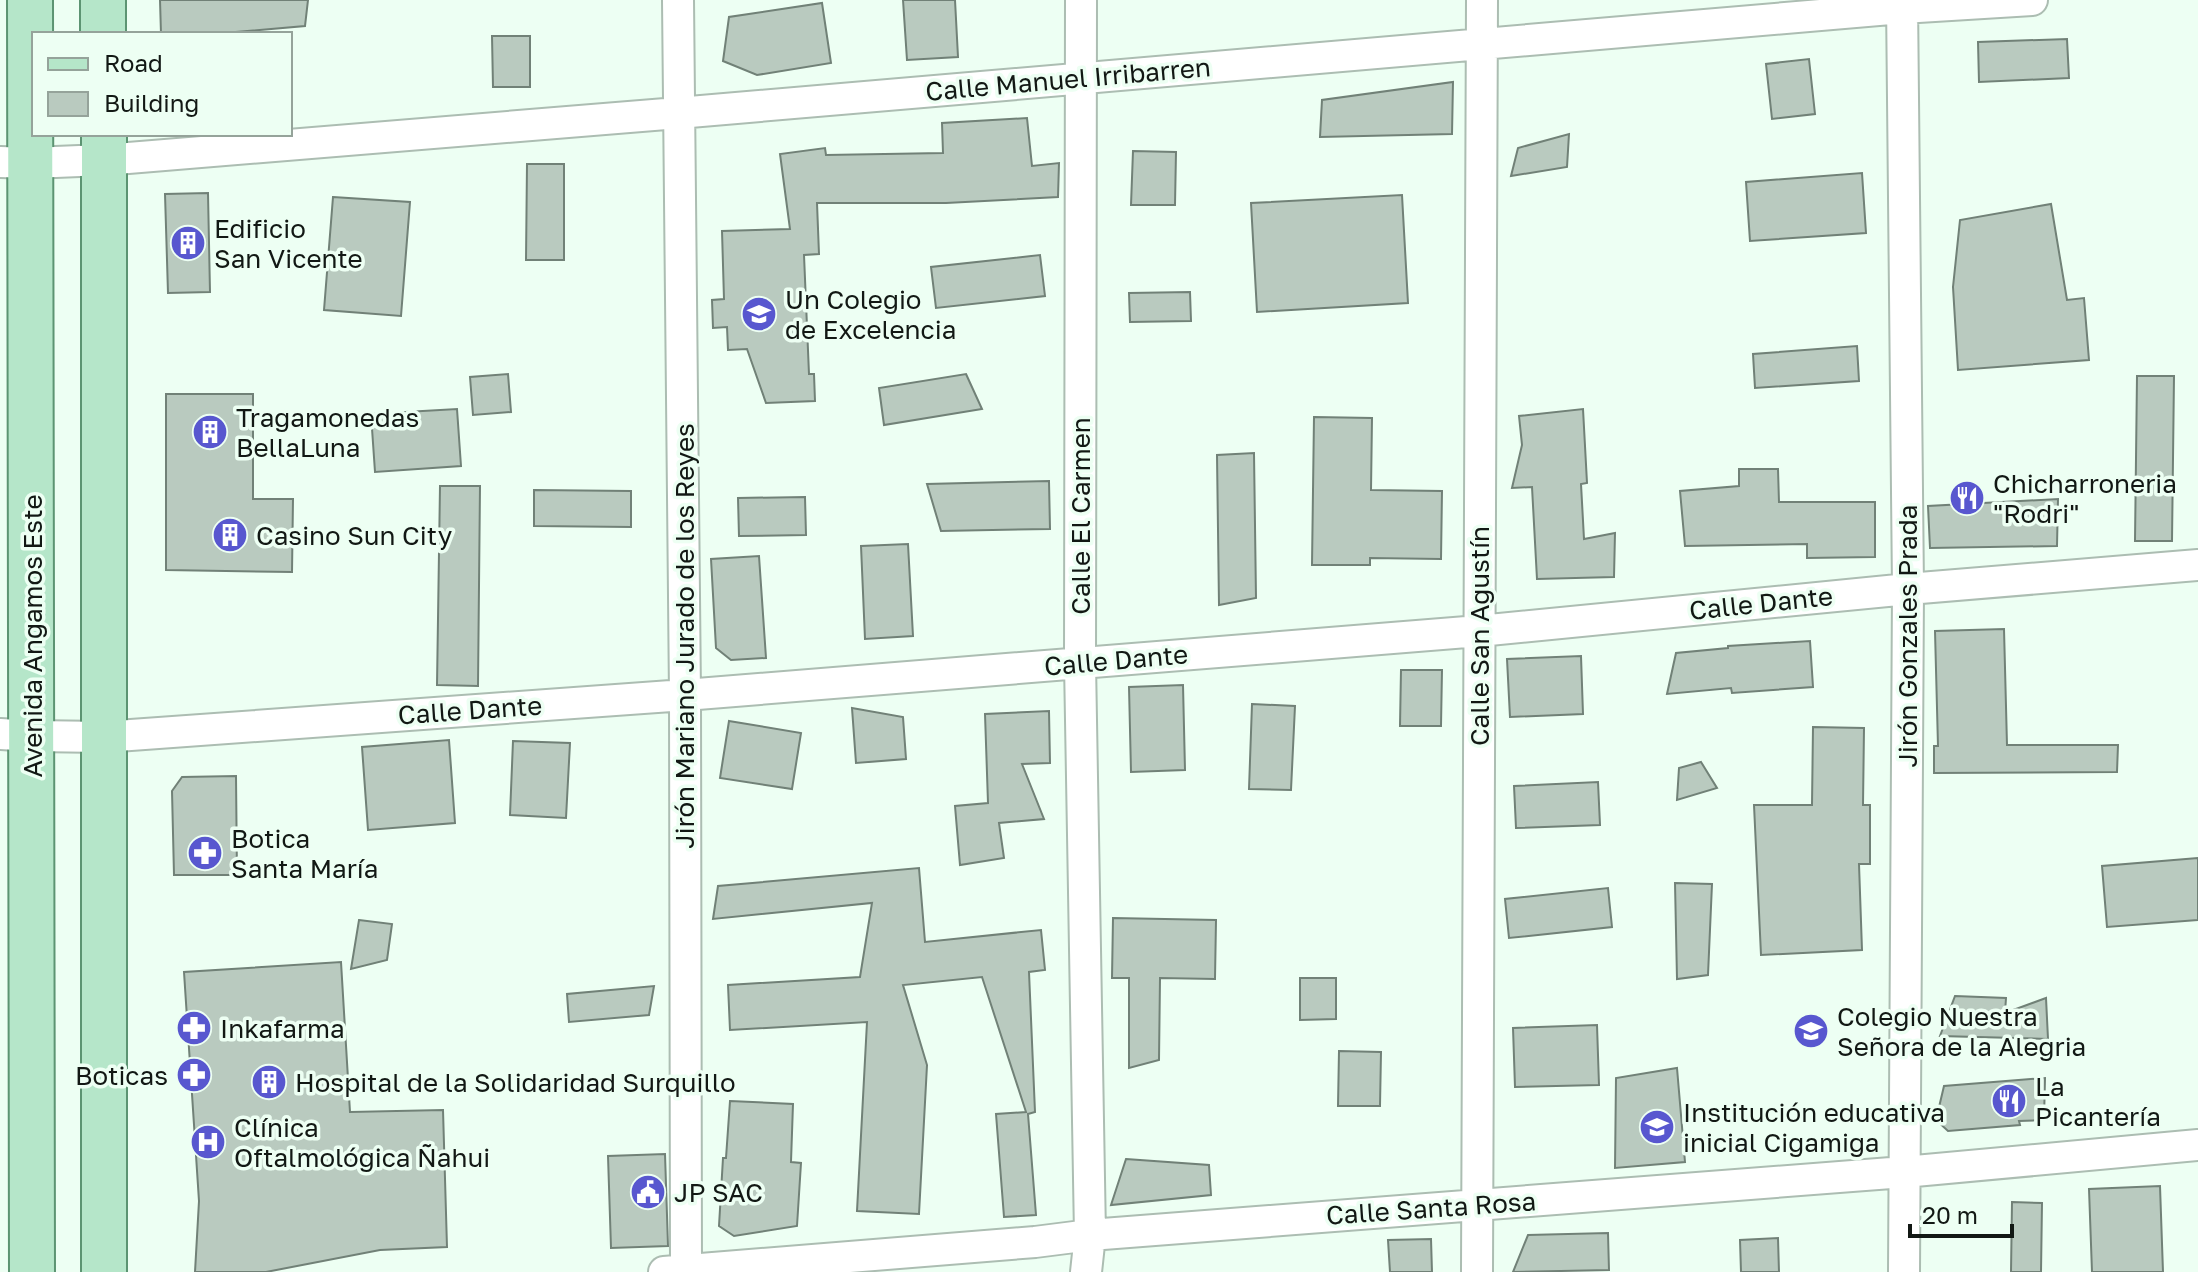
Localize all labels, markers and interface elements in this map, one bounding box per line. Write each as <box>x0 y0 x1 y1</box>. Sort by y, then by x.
legend <box>32 32 292 136</box>
text: Road <box>104 48 163 77</box>
street label: Calle Manuel Irribarren <box>924 51 1212 107</box>
text: Building <box>104 88 199 117</box>
place label: Edificio San Vicente <box>214 213 363 274</box>
building icon: Edificio San Vicente <box>169 224 207 262</box>
place label: Un Colegio de Excelencia <box>785 284 956 345</box>
school or university icon: Un Colegio de Excelencia <box>740 295 778 333</box>
place label: Tragamonedas BellaLuna <box>236 402 419 463</box>
building icon: Tragamonedas BellaLuna <box>191 413 229 451</box>
street label: Calle El Carmen <box>1065 417 1096 615</box>
street label: Jirón Mariano Jurado de los Reyes <box>669 423 700 849</box>
place label: Chicharroneria "Rodri" <box>1993 468 2177 529</box>
restaurant icon: Chicharroneria "Rodri" <box>1948 479 1986 517</box>
street label: Avenida Angamos Este <box>17 494 48 778</box>
street label: Jirón Gonzales Prada <box>1892 505 1923 767</box>
building icon: Casino Sun City <box>211 516 249 554</box>
place label: Casino Sun City <box>256 520 453 551</box>
street label: Calle San Agustín <box>1464 526 1495 746</box>
street label: Calle Dante <box>1688 580 1834 626</box>
street label: Calle Dante <box>1043 638 1189 682</box>
street label: Calle Dante <box>397 690 543 730</box>
place label: Botica Santa María <box>231 823 379 884</box>
pharmacy icon: Botica Santa María <box>186 834 224 872</box>
place label: Colegio Nuestra Señora de la Alegria <box>1837 1001 2086 1062</box>
pharmacy icon: Inkafarma <box>175 1009 213 1047</box>
school or university icon: Colegio Nuestra Señora de la Alegria <box>1792 1012 1830 1050</box>
place label: Inkafarma <box>220 1013 345 1044</box>
pharmacy icon: Boticas <box>175 1056 213 1094</box>
place label: Boticas <box>75 1060 168 1091</box>
building icon: Hospital de la Solidaridad Surquillo <box>250 1063 288 1101</box>
place label: Hospital de la Solidaridad Surquillo <box>295 1067 736 1098</box>
place label: La Picantería <box>2035 1071 2161 1132</box>
restaurant icon: La Picantería <box>1990 1082 2028 1120</box>
place label: Institución educativa inicial Cigamiga <box>1683 1097 1945 1158</box>
school or university icon: Institución educativa inicial Cigamiga <box>1638 1108 1676 1146</box>
place label: Clínica Oftalmológica Ñahui <box>234 1112 490 1173</box>
hospital icon: Clínica Oftalmológica Ñahui <box>189 1123 227 1161</box>
public building icon: JP SAC <box>629 1173 667 1211</box>
place label: JP SAC <box>674 1177 763 1208</box>
street label: Calle Santa Rosa <box>1325 1185 1537 1231</box>
scale bar <box>1910 1188 2012 1238</box>
text: 20 m <box>1922 1200 1978 1229</box>

